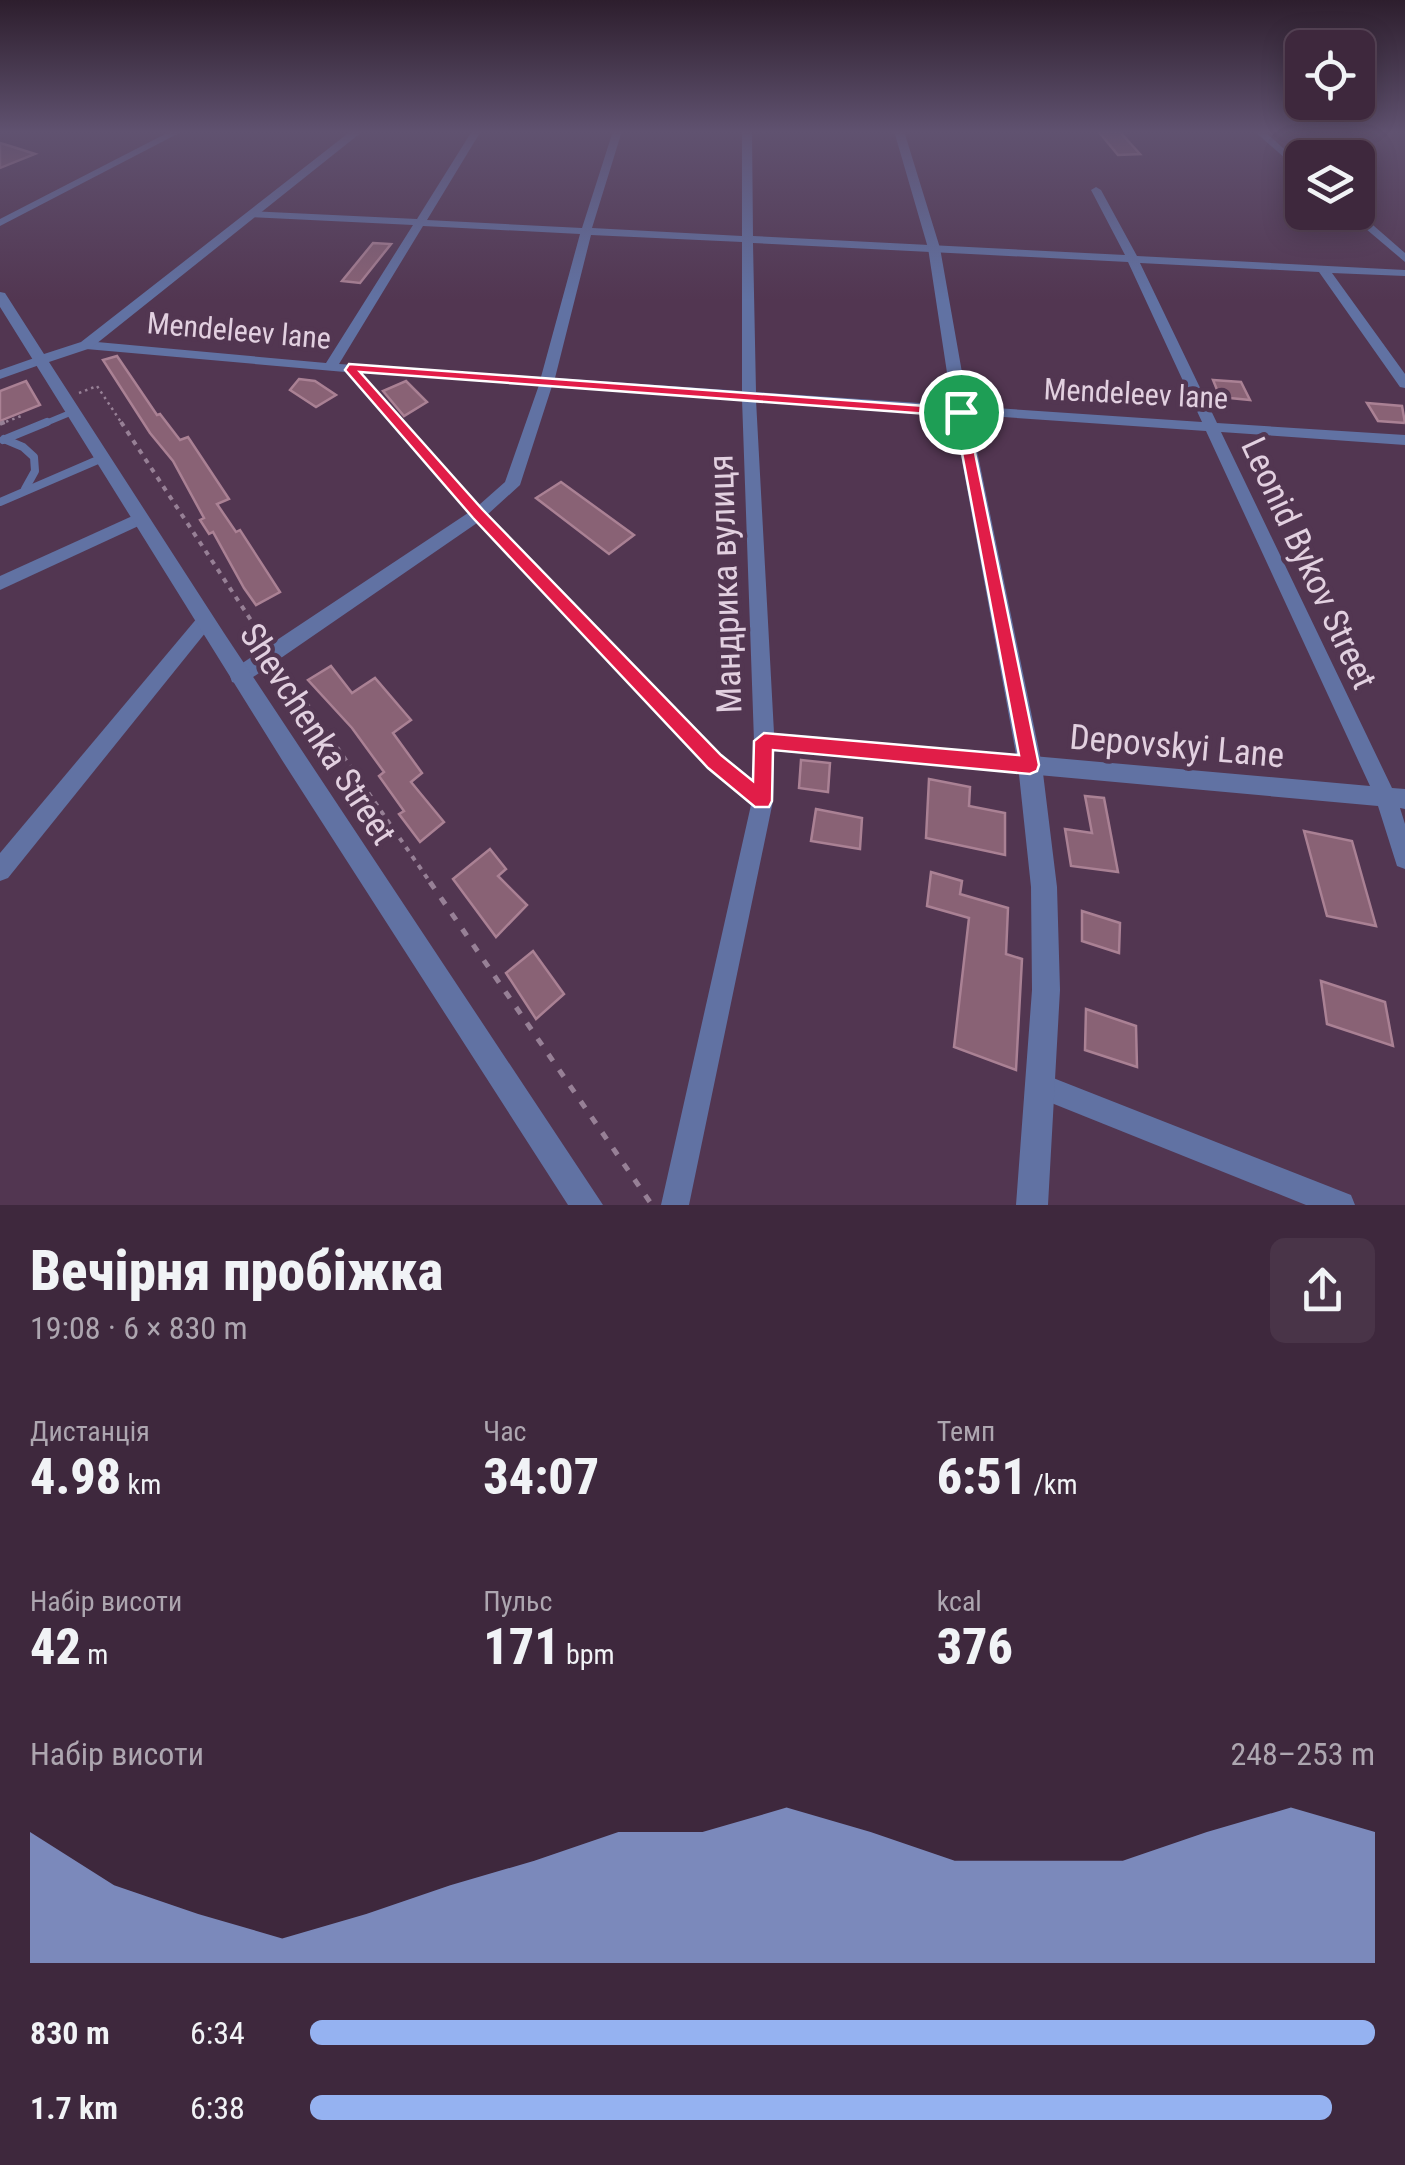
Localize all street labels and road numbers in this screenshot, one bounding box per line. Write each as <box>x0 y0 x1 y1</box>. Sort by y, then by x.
street label: Mendeleev lane <box>146 305 333 356</box>
street label: Mendeleev lane <box>1043 371 1229 416</box>
street label: Leonid Bykov Street <box>1232 431 1385 695</box>
street label: Мандрика вулиця <box>700 454 751 714</box>
street label: Shevchenka Street <box>231 616 404 852</box>
street label: Depovskyi Lane <box>1068 717 1286 776</box>

